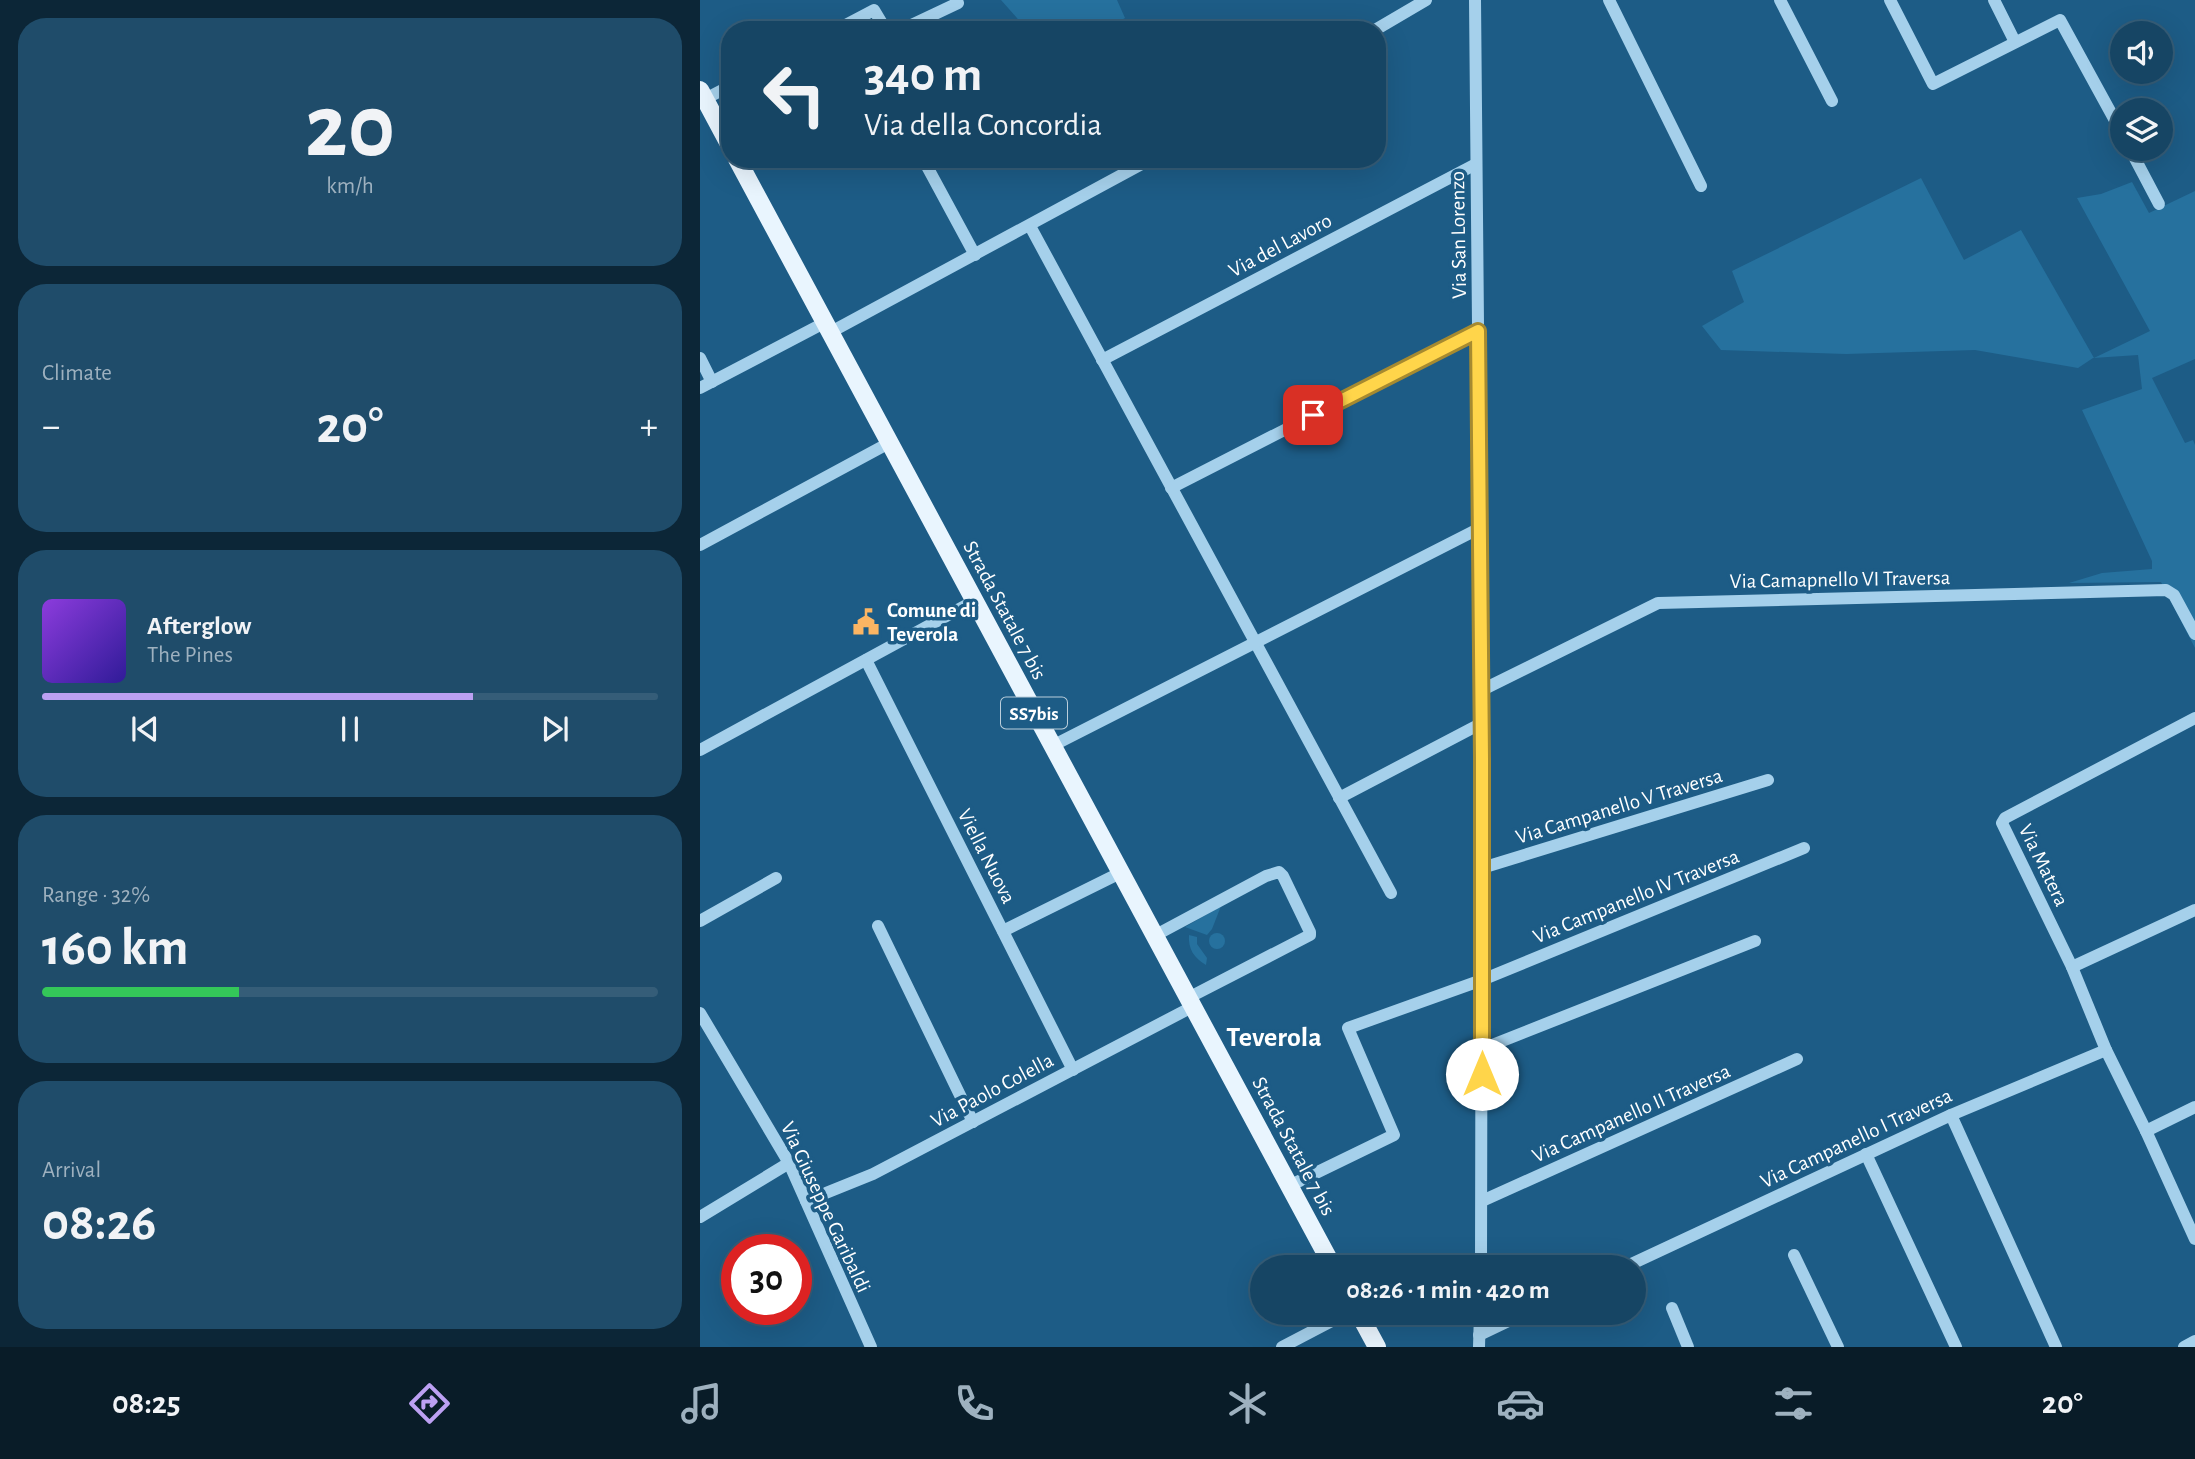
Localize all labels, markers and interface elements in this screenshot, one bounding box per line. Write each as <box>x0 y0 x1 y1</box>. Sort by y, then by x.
map controls <box>2110 21 2173 161</box>
button: sound <box>2110 21 2173 84</box>
icon: left <box>749 49 840 140</box>
text: 340 m <box>864 51 982 100</box>
text: 20 <box>305 82 395 173</box>
button: layers <box>2110 98 2173 161</box>
text: Via della Concordia <box>864 109 1102 141</box>
street label: Via San Lorenzo <box>1447 171 1470 299</box>
text: km/h <box>326 175 374 198</box>
street label: Via del Lavoro <box>1225 210 1335 281</box>
text: Climate <box>42 362 112 385</box>
pin <box>1283 385 1343 445</box>
icon: arrive <box>1294 396 1332 434</box>
text: 20° <box>317 400 383 452</box>
text: − <box>42 408 60 446</box>
text: + <box>640 408 658 446</box>
street label: Strada Statale 7 bis <box>959 537 1050 683</box>
street label: Via Camapnello VI Traversa <box>1730 567 1951 592</box>
place label: Comune di Teverola <box>887 600 976 645</box>
public building icon: Comune di Teverola <box>851 607 881 637</box>
text: Afterglow <box>147 613 251 639</box>
text: The Pines <box>147 644 233 667</box>
road number: SS7bis <box>1001 698 1067 728</box>
icon: previous <box>126 710 164 748</box>
icon: pause <box>331 710 369 748</box>
icon: next <box>536 710 574 748</box>
street label: Via Campanello V Traversa <box>1513 765 1725 848</box>
street label: Viella Nuova <box>954 805 1019 907</box>
street label: Via Matera <box>2015 821 2073 910</box>
street label: Via Campanello IV Traversa <box>1530 845 1742 947</box>
text: Range · 32% <box>42 884 150 907</box>
text: 160 km <box>42 922 188 974</box>
district label: Teverola <box>1226 1024 1322 1052</box>
position arrow <box>1445 1037 1519 1111</box>
street label: Via Paolo Colella <box>928 1049 1057 1131</box>
street label: Via Campanello II Traversa <box>1529 1060 1734 1167</box>
street label: Strada Statale 7 bis <box>1248 1073 1339 1219</box>
street label: Via Campanello I Traversa <box>1757 1085 1956 1192</box>
street label: Via Giuseppe Garibaldi <box>777 1119 874 1296</box>
text: Arrival <box>42 1159 101 1182</box>
text: 08:26 <box>42 1197 156 1249</box>
speed limit sign: 30 <box>721 1234 812 1325</box>
text: 08:26 · 1 min · 420 m <box>1346 1277 1550 1303</box>
icon: directions <box>405 1379 454 1428</box>
icon: music <box>677 1379 726 1428</box>
icon: phone <box>950 1379 999 1428</box>
icon: climate <box>1223 1379 1272 1428</box>
icon: car <box>1496 1379 1545 1428</box>
icon: filters <box>1769 1379 1818 1428</box>
text: 08:25 <box>112 1387 181 1419</box>
text: 20° <box>2042 1387 2083 1419</box>

